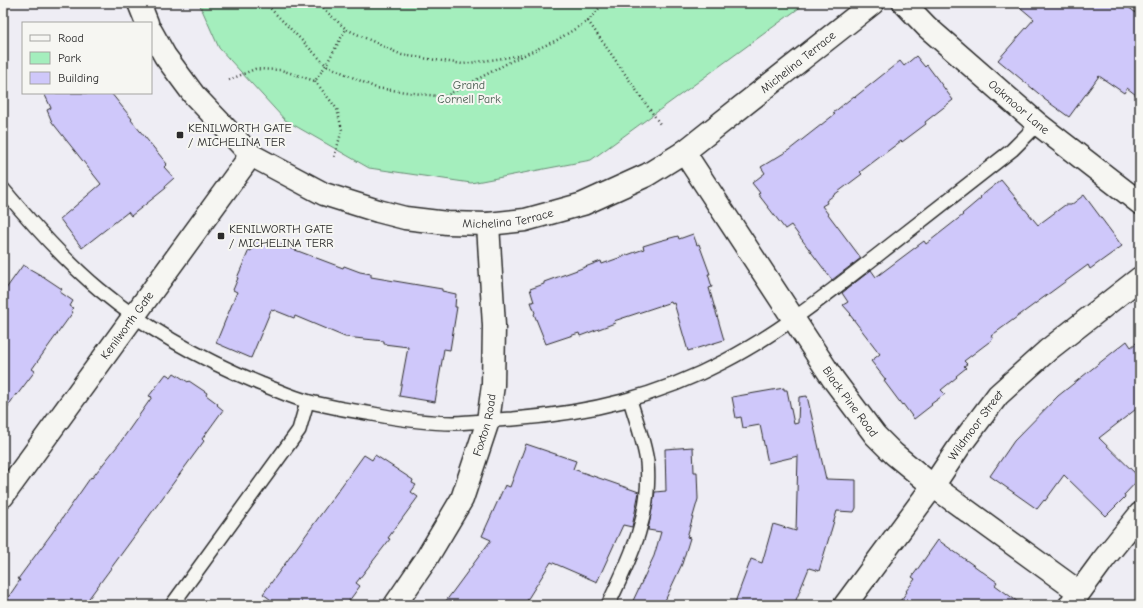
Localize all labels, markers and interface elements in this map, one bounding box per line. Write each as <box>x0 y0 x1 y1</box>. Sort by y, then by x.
legend <box>22 22 152 94</box>
street label: Michelina Terrace <box>758 28 838 96</box>
text: Road <box>58 31 84 45</box>
text: Park <box>58 51 81 65</box>
text: Building <box>58 71 99 85</box>
street label: Oakmoor Lane <box>986 77 1052 137</box>
park label: Grand Cornell Park <box>437 78 501 106</box>
place label: KENILWORTH GATE / MICHELINA TER <box>188 121 292 149</box>
marker: KENILWORTH GATE / MICHELINA TER <box>175 130 185 140</box>
street label: Michelina Terrace <box>462 205 555 231</box>
place label: KENILWORTH GATE / MICHELINA TERR <box>229 222 333 250</box>
marker: KENILWORTH GATE / MICHELINA TERR <box>216 231 226 241</box>
street label: Kenilworth Gate <box>98 289 156 362</box>
street label: Black Pine Road <box>820 364 881 440</box>
street label: Wildmoor Street <box>945 387 1006 463</box>
street label: Foxton Road <box>470 393 499 458</box>

